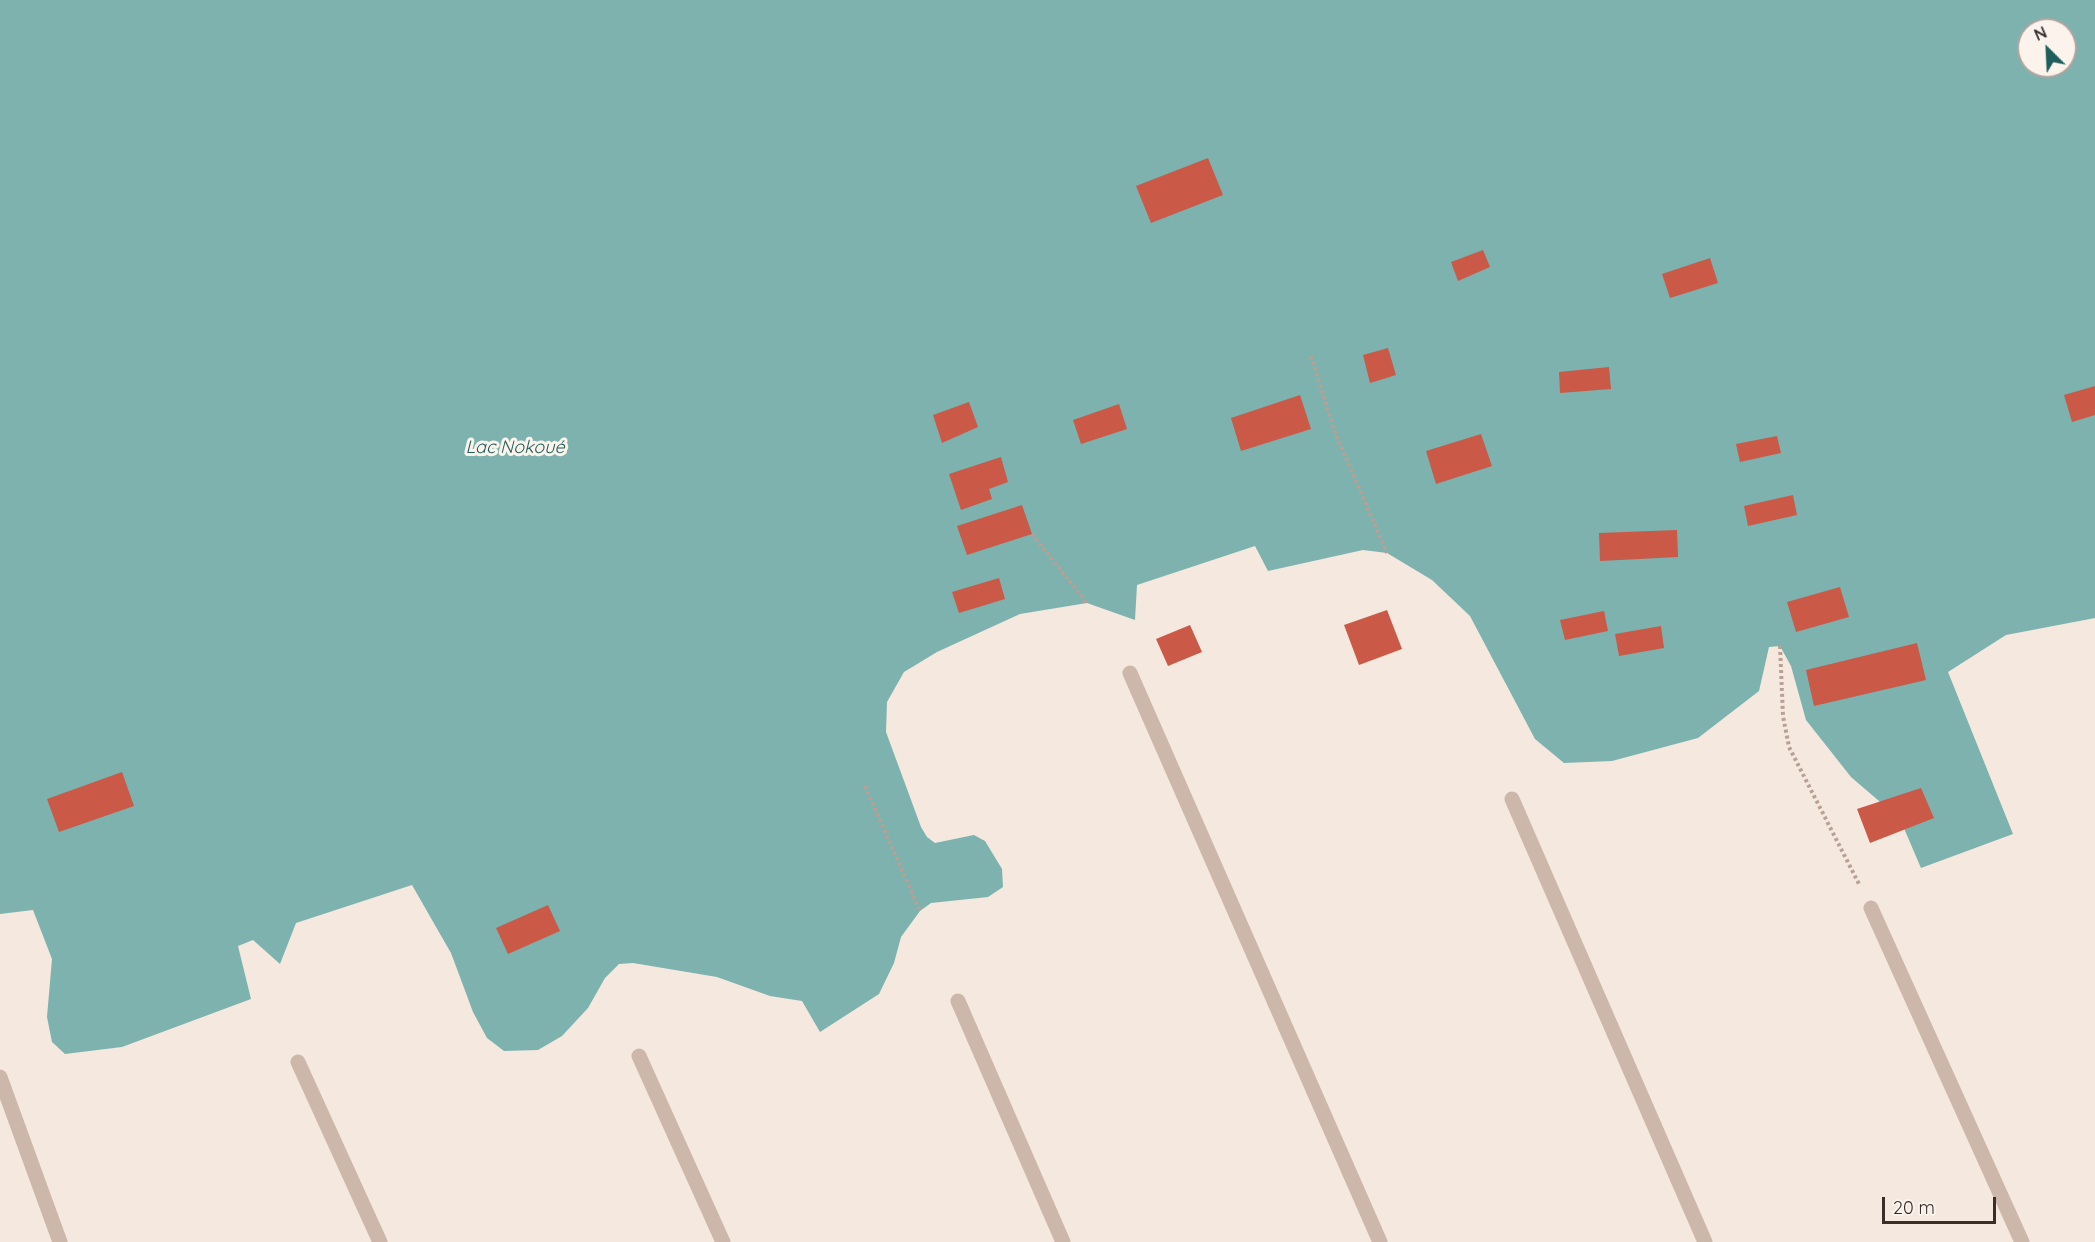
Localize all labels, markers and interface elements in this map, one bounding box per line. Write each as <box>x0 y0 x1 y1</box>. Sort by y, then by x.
north arrow <box>2017 18 2077 78</box>
text: N <box>2031 22 2050 45</box>
water label: Lac Nokoué <box>465 437 565 459</box>
scale bar <box>1885 1185 1999 1223</box>
text: 20 m <box>1893 1196 1935 1219</box>

